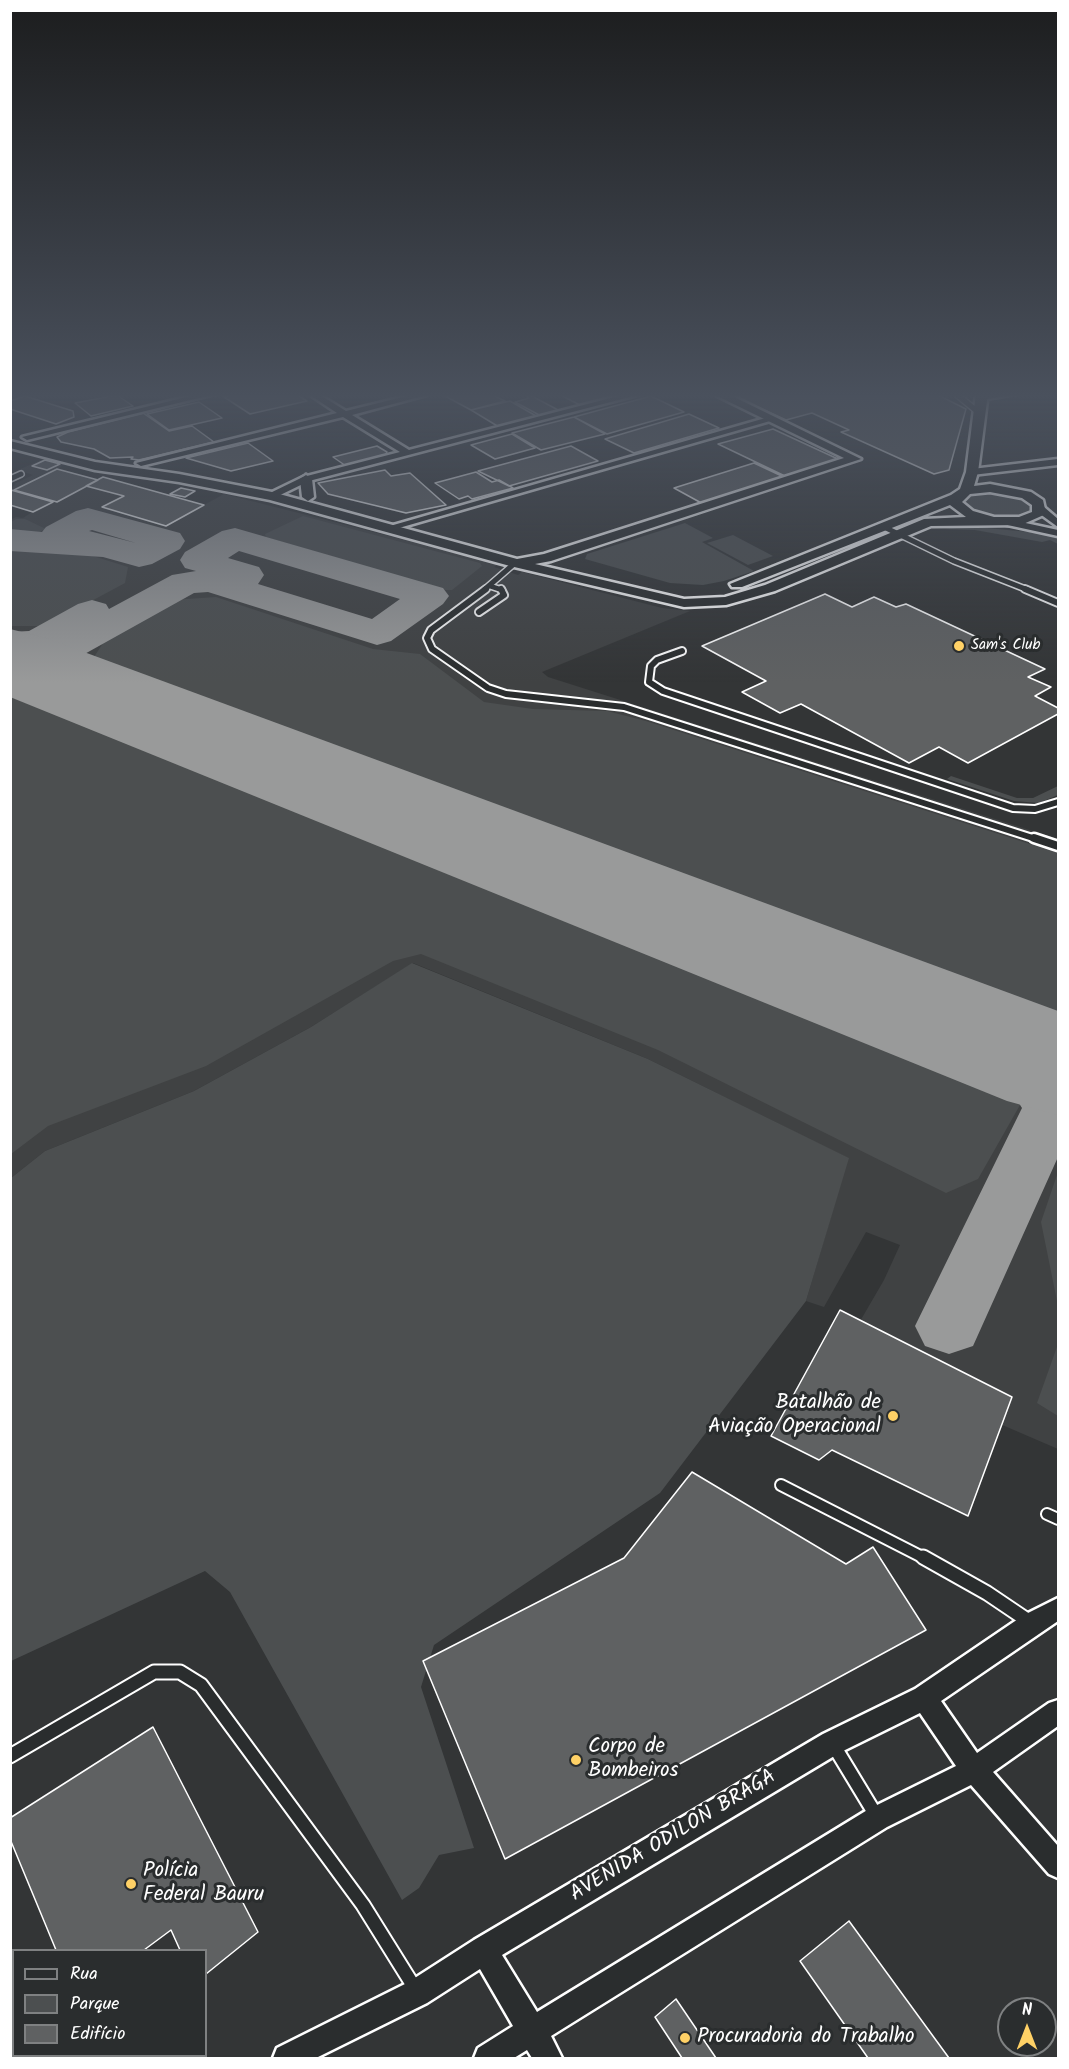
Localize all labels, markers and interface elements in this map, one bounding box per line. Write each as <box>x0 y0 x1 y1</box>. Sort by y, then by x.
place label: Sam's Club <box>971 637 1040 655</box>
marker: Sam's Club <box>952 639 966 653</box>
place label: Batalhão de Aviação Operacional <box>708 1391 881 1441</box>
marker: Batalhão de Aviação Operacional <box>886 1409 900 1423</box>
place label: Corpo de Bombeiros <box>588 1735 678 1785</box>
marker: Corpo de Bombeiros <box>569 1753 583 1767</box>
street label: AVENIDA ODILON BRAGA <box>567 1766 781 1908</box>
place label: Polícia Federal Bauru <box>143 1859 264 1909</box>
marker: Polícia Federal Bauru <box>124 1877 138 1891</box>
legend <box>12 1949 207 2057</box>
text: Rua <box>70 1960 98 1989</box>
text: Parque <box>70 1990 119 2019</box>
north arrow <box>997 1997 1057 2057</box>
text: N <box>1022 1998 1032 2023</box>
text: Edifício <box>70 2020 125 2049</box>
place label: Procuradoria do Trabalho <box>697 2025 915 2051</box>
marker: Procuradoria do Trabalho <box>678 2031 692 2045</box>

